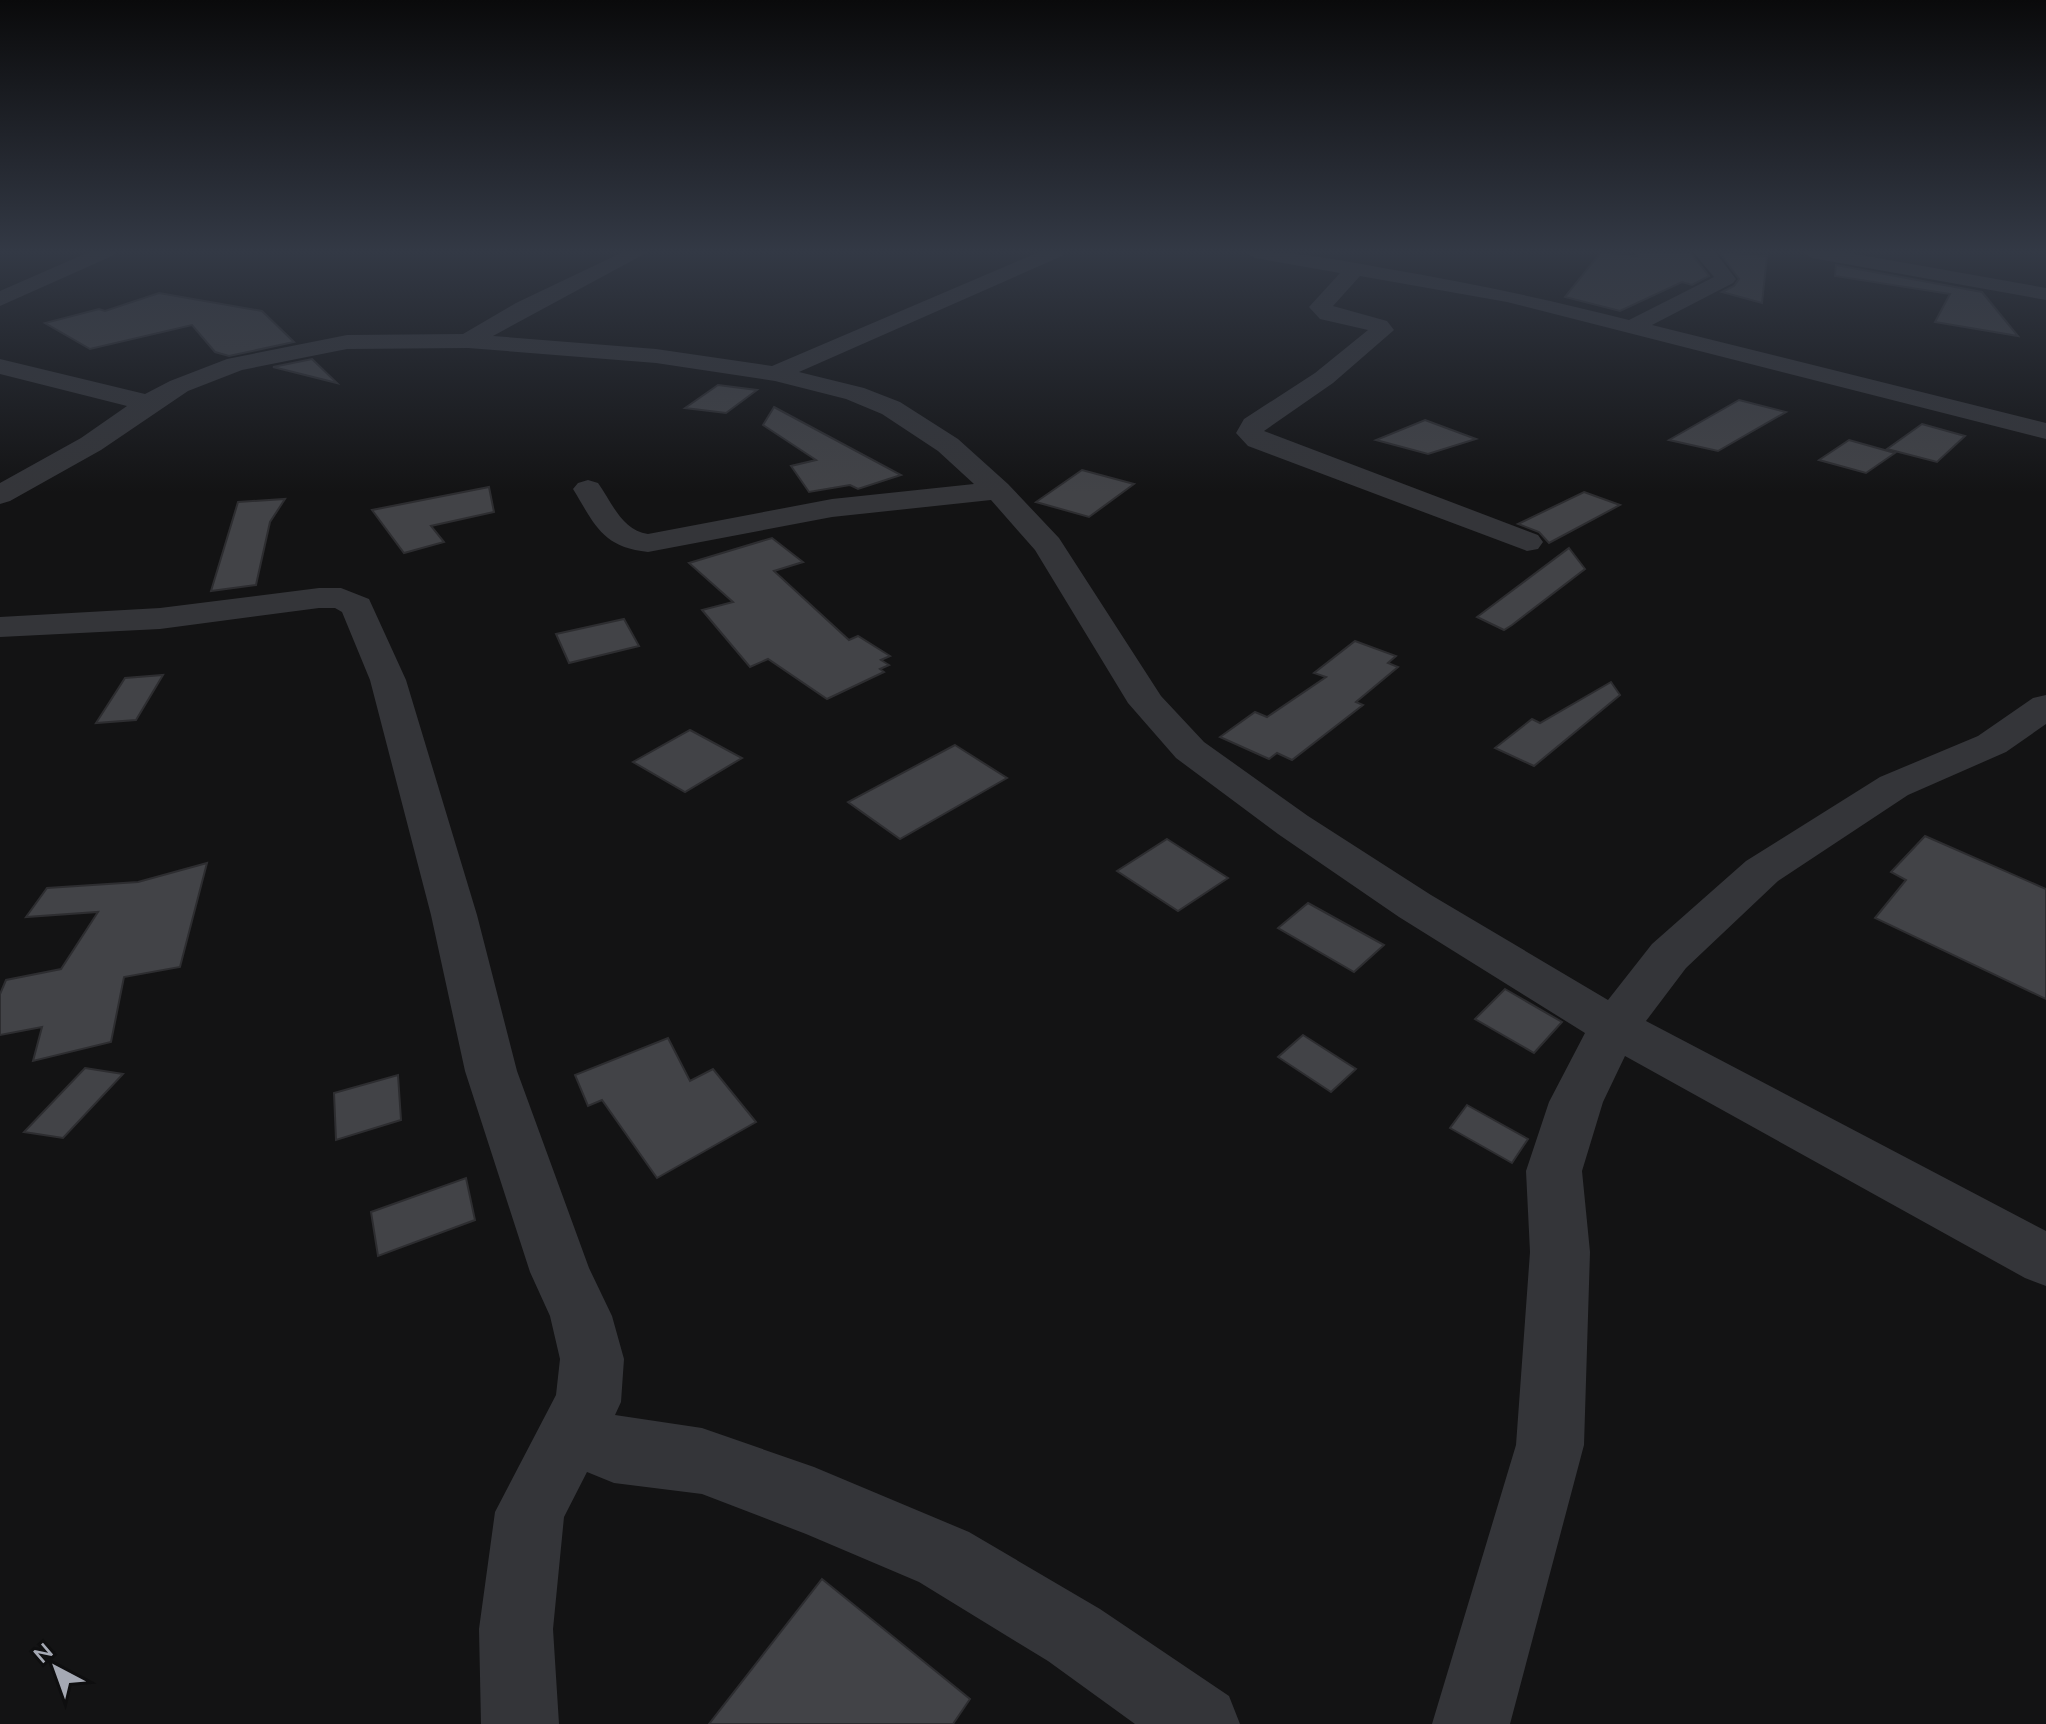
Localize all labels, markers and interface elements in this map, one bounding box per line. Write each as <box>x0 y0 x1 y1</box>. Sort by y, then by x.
north arrow <box>16 1628 96 1708</box>
text: N <box>27 1637 60 1670</box>

